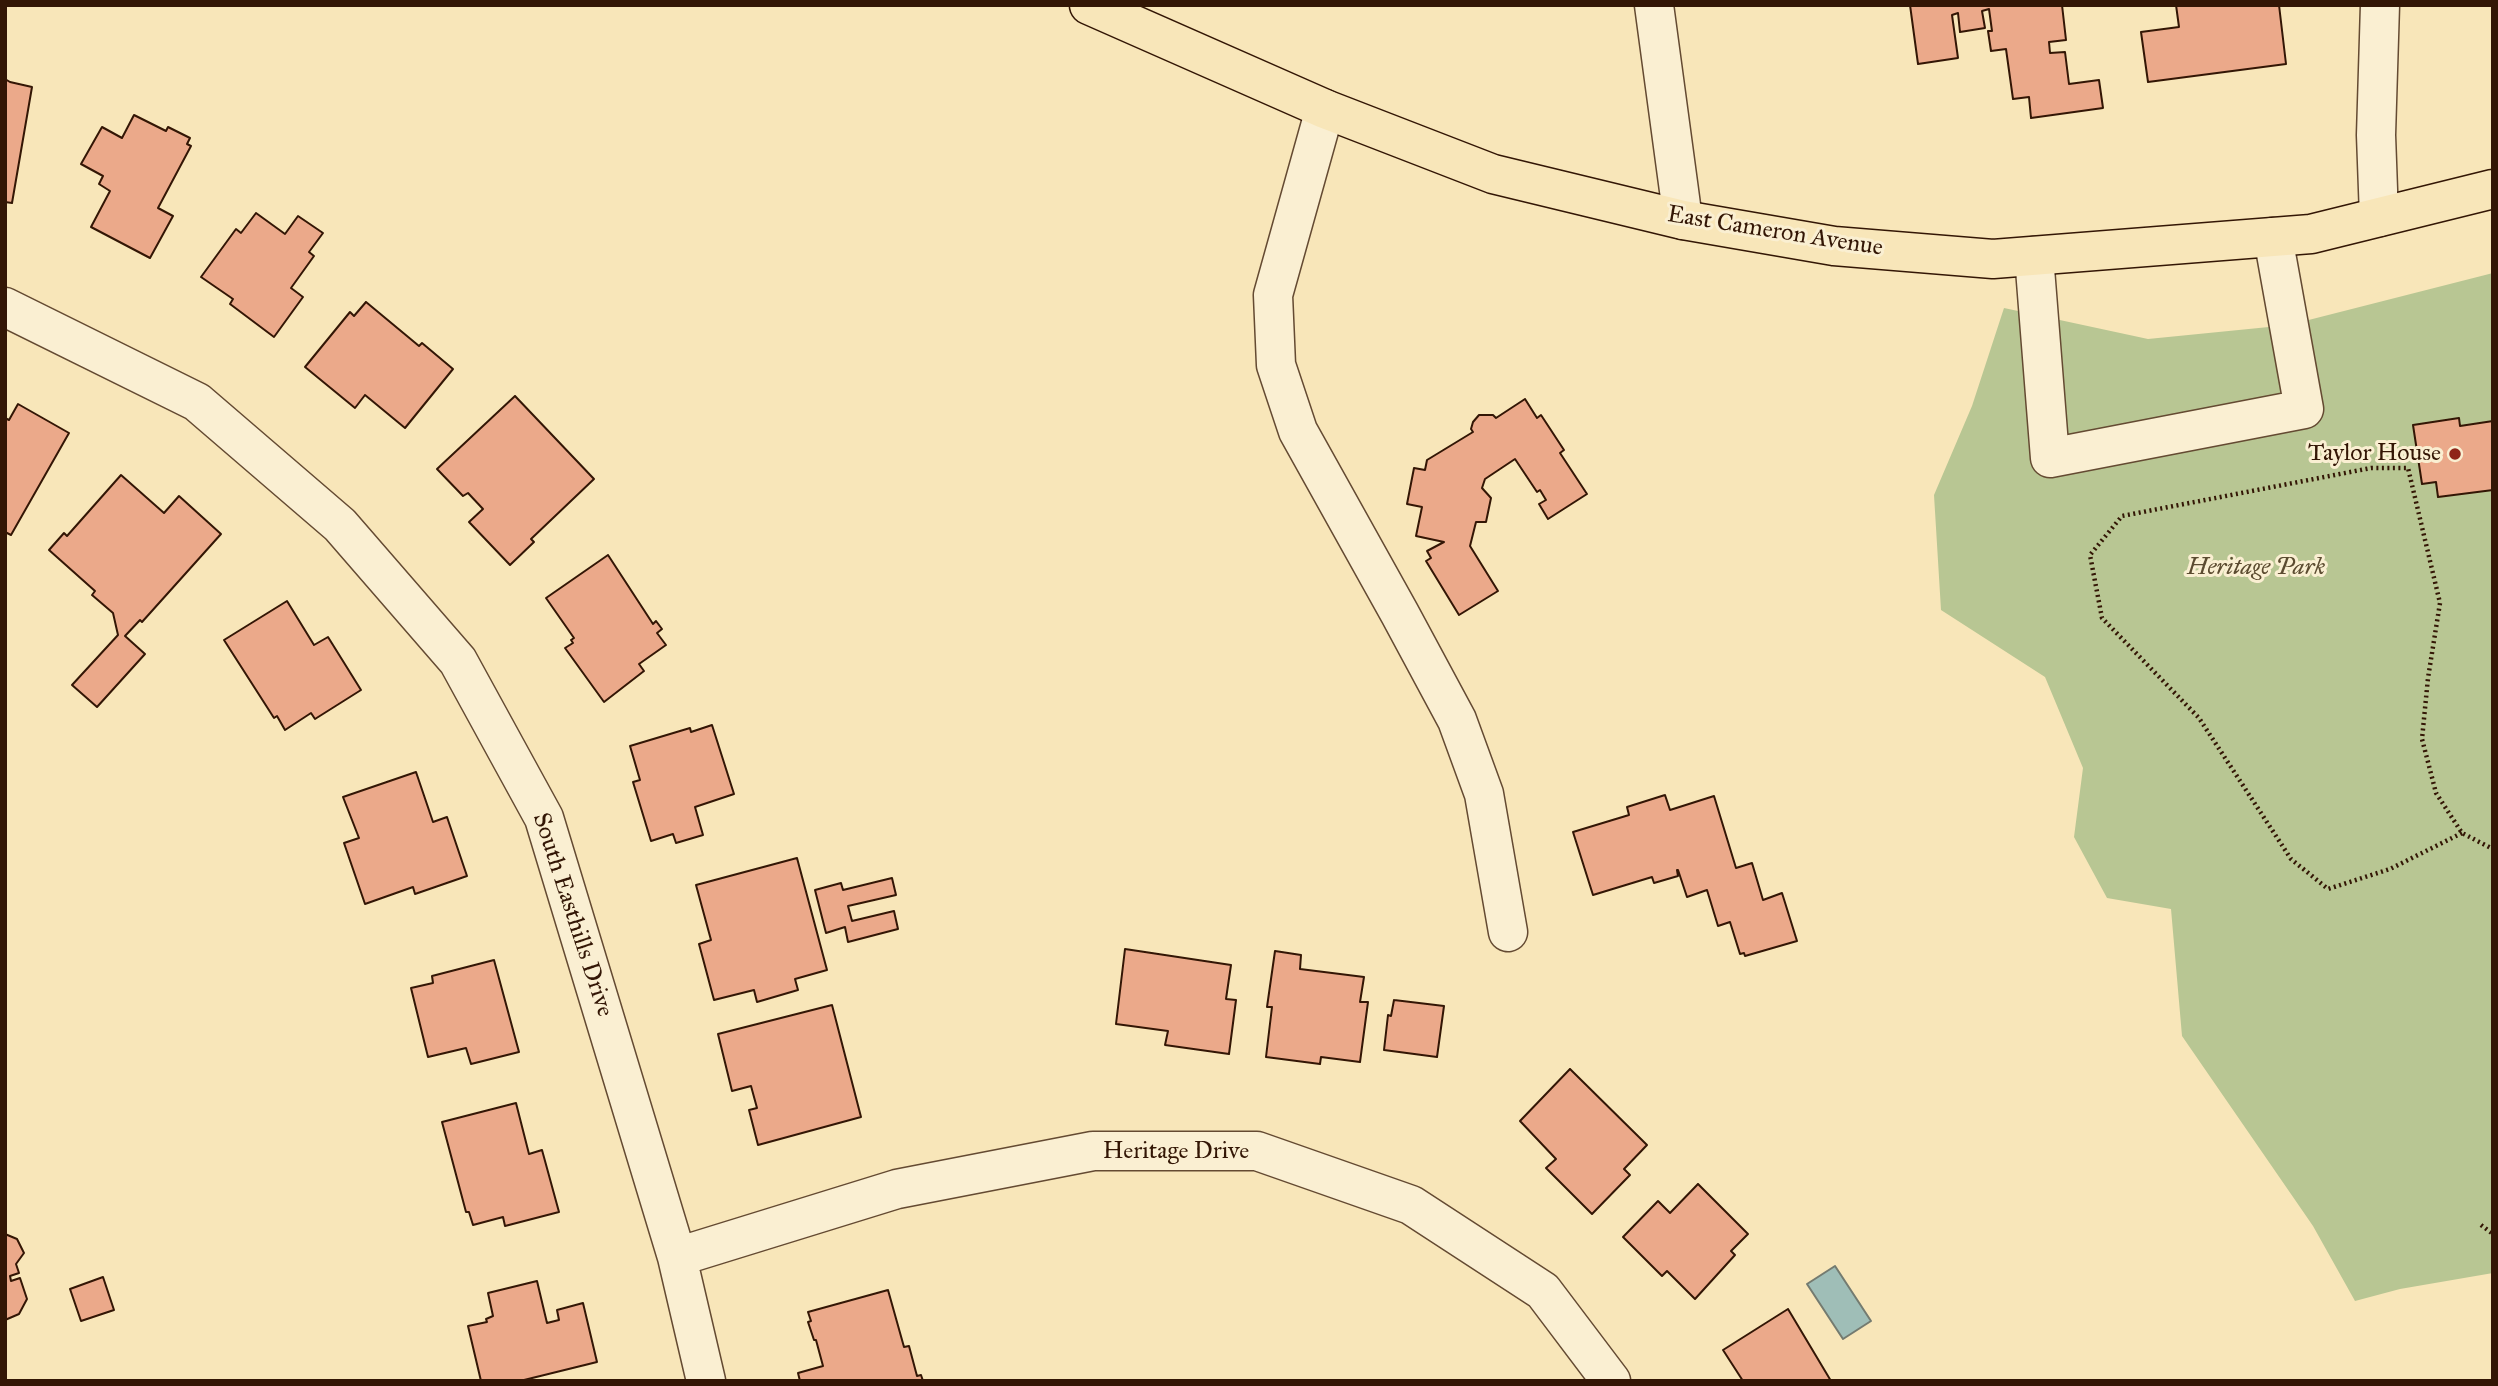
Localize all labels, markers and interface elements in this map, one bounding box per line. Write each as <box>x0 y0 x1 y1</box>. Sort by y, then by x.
street label: East Cameron Avenue <box>1665 201 1885 263</box>
place label: Taylor House <box>2308 440 2441 468</box>
marker: Taylor House <box>2447 446 2463 462</box>
park label: Heritage Park <box>2187 554 2325 582</box>
street label: South Easthills Drive <box>525 809 619 1021</box>
street label: Heritage Drive <box>1103 1138 1249 1166</box>

